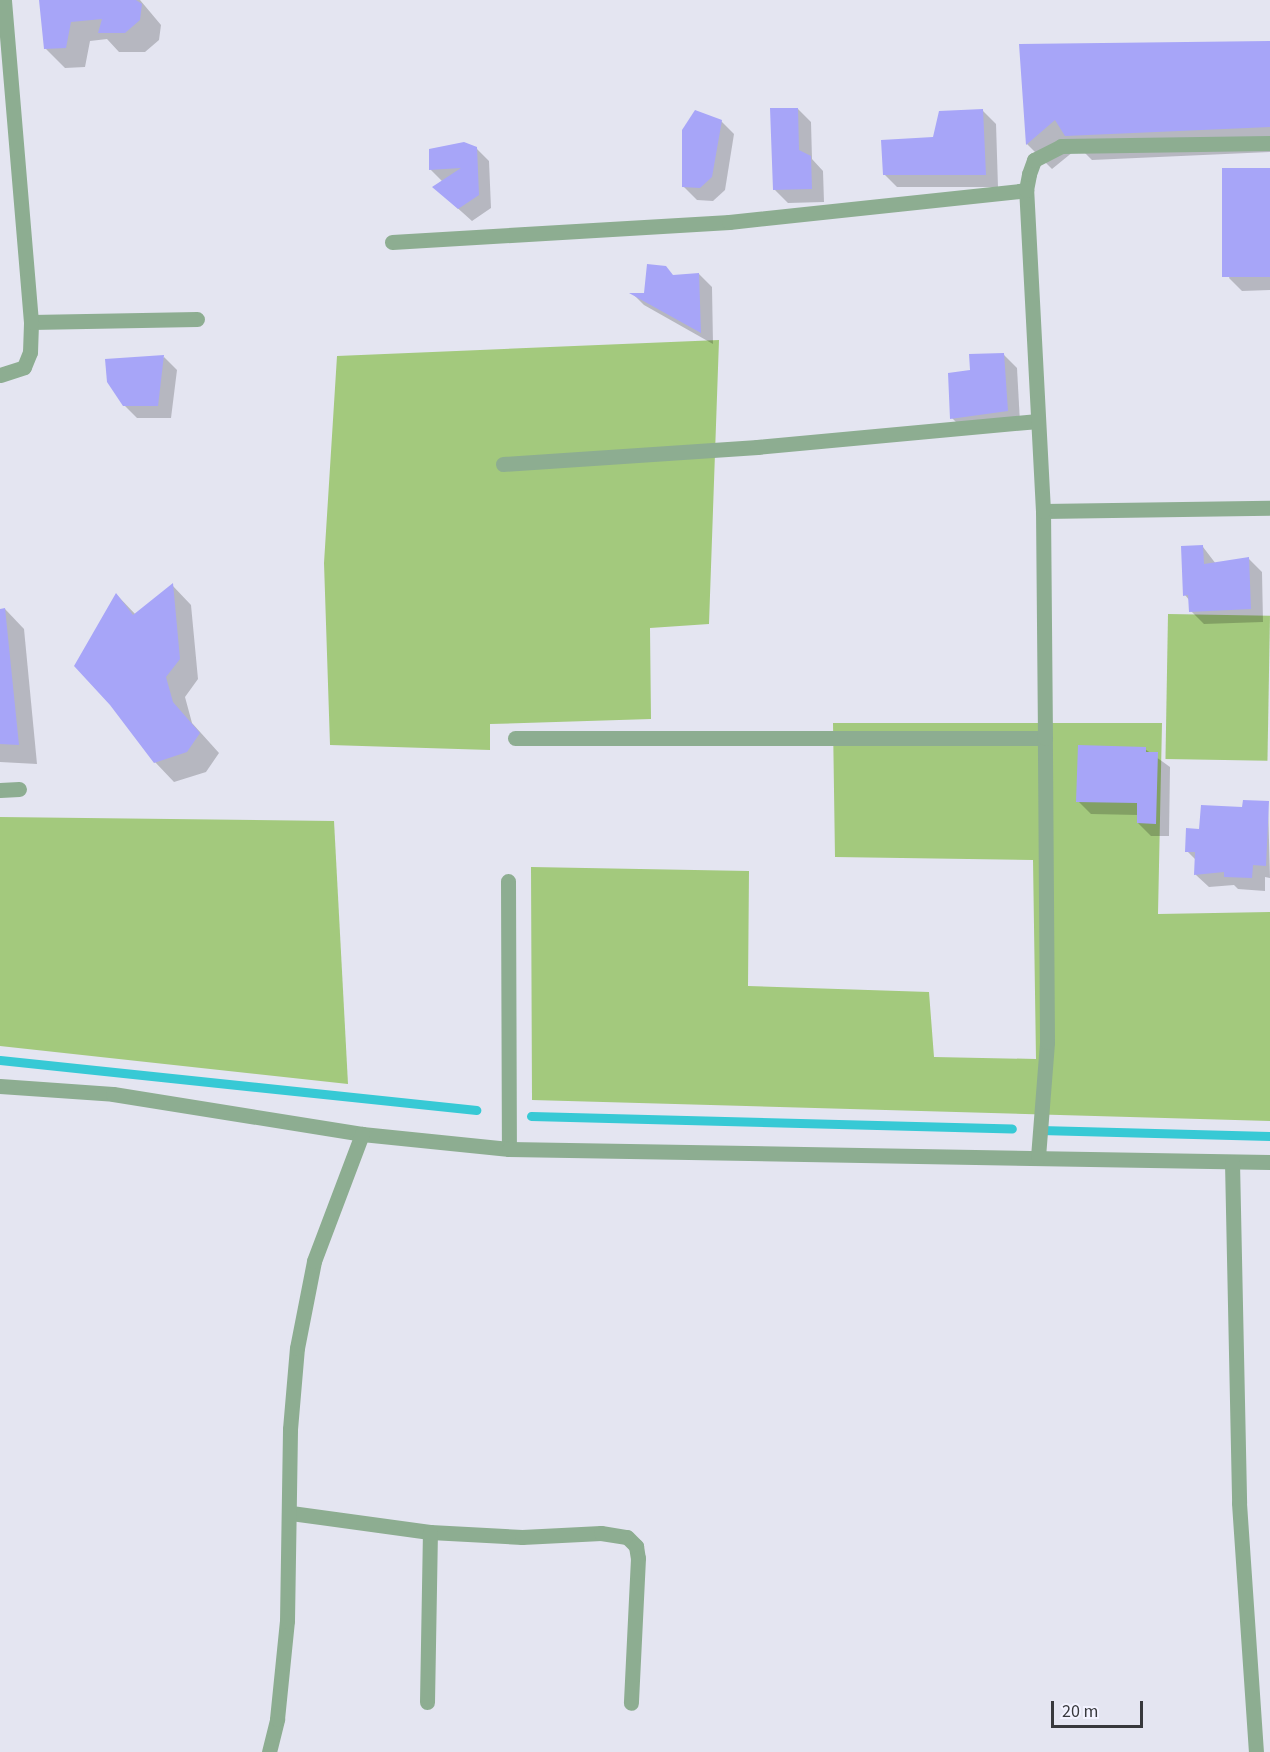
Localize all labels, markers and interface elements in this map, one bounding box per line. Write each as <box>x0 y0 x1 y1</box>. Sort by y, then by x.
scale bar <box>1054 1689 1146 1727</box>
text: 20 m <box>1062 1699 1098 1724</box>

